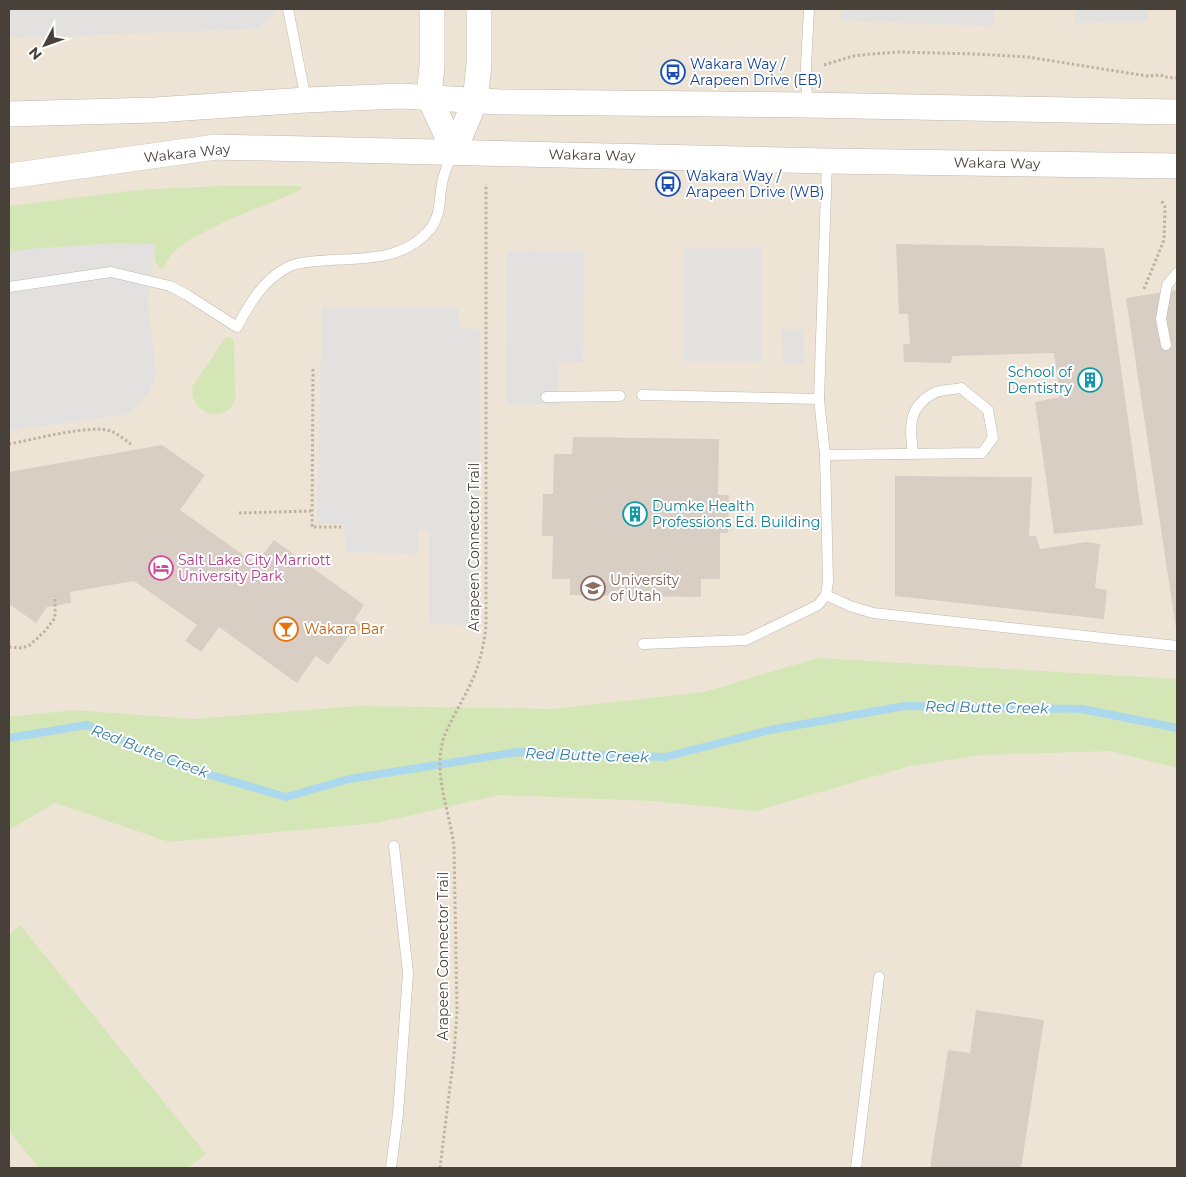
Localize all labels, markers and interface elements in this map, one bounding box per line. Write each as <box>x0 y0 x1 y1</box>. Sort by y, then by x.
north arrow <box>20 20 70 70</box>
text: N <box>25 43 46 64</box>
place label: Wakara Way / Arapeen Drive (EB) <box>690 55 822 89</box>
bus stop icon: Wakara Way / Arapeen Drive (EB) <box>660 59 686 85</box>
street label: Wakara Way <box>143 139 232 166</box>
street label: Wakara Way <box>548 145 636 165</box>
street label: Wakara Way <box>953 153 1041 173</box>
place label: Wakara Way / Arapeen Drive (WB) <box>686 167 824 201</box>
bus stop icon: Wakara Way / Arapeen Drive (WB) <box>655 171 681 197</box>
place label: School of Dentistry <box>1007 363 1073 397</box>
building icon: School of Dentistry <box>1077 367 1103 393</box>
street label: Arapeen Connector Trail <box>465 463 483 631</box>
place label: Dumke Health Professions Ed. Building <box>652 497 820 531</box>
building icon: Dumke Health Professions Ed. Building <box>622 501 648 527</box>
place label: Salt Lake City Marriott University Park <box>178 551 331 585</box>
hotel icon: Salt Lake City Marriott University Park <box>148 555 174 581</box>
place label: University of Utah <box>610 571 679 605</box>
school or university icon: University of Utah <box>580 575 606 601</box>
bar icon: Wakara Bar <box>273 616 299 642</box>
place label: Wakara Bar <box>304 620 385 638</box>
water label: Red Butte Creek <box>925 696 1050 718</box>
water label: Red Butte Creek <box>89 720 212 782</box>
water label: Red Butte Creek <box>525 743 650 767</box>
street label: Arapeen Connector Trail <box>434 872 452 1040</box>

